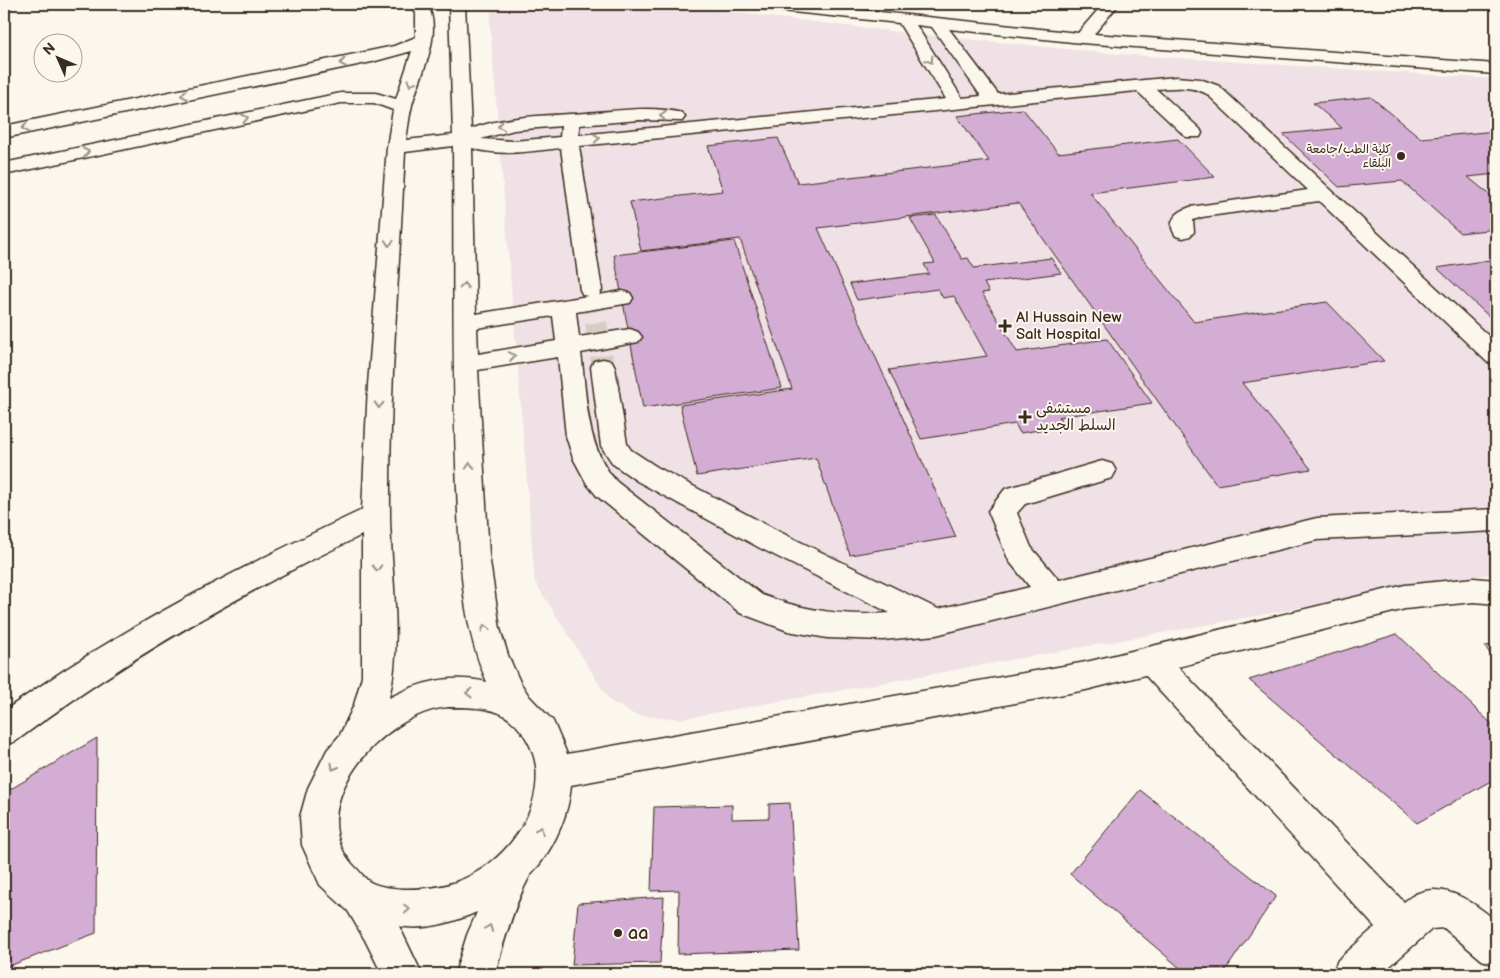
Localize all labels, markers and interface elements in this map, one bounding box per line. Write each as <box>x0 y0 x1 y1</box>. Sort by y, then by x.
north arrow <box>32 32 82 82</box>
text: N <box>39 39 59 59</box>
one-way arrow <box>924 55 933 64</box>
one-way arrow <box>339 57 347 68</box>
one-way arrow <box>406 78 416 86</box>
one-way arrow <box>179 90 188 100</box>
one-way arrow <box>658 111 666 122</box>
one-way arrow <box>240 113 249 124</box>
one-way arrow <box>496 121 505 131</box>
one-way arrow <box>20 122 29 132</box>
one-way arrow <box>594 133 602 144</box>
place label: كلية الطب/جامعة البلقاء <box>1306 142 1391 171</box>
one-way arrow <box>81 147 90 158</box>
marker: كلية الطب/جامعة البلقاء <box>1395 150 1407 162</box>
one-way arrow <box>384 239 395 247</box>
one-way arrow <box>459 282 469 290</box>
place label: Al Hussain New Salt Hospital <box>1016 308 1121 344</box>
marker: Al Hussain New Salt Hospital <box>998 319 1012 333</box>
one-way arrow <box>508 351 517 361</box>
place label: مستشفى السلط الجديد <box>1036 399 1116 435</box>
one-way arrow <box>374 402 385 410</box>
marker: مستشفى السلط الجديد <box>1018 410 1032 424</box>
one-way arrow <box>464 462 475 470</box>
one-way arrow <box>372 564 382 572</box>
one-way arrow <box>481 624 491 632</box>
one-way arrow <box>465 687 473 698</box>
one-way arrow <box>331 762 341 771</box>
one-way arrow <box>533 826 544 835</box>
one-way arrow <box>404 904 412 915</box>
place label: aa <box>628 923 648 944</box>
one-way arrow <box>483 924 493 933</box>
marker: aa <box>612 927 624 939</box>

